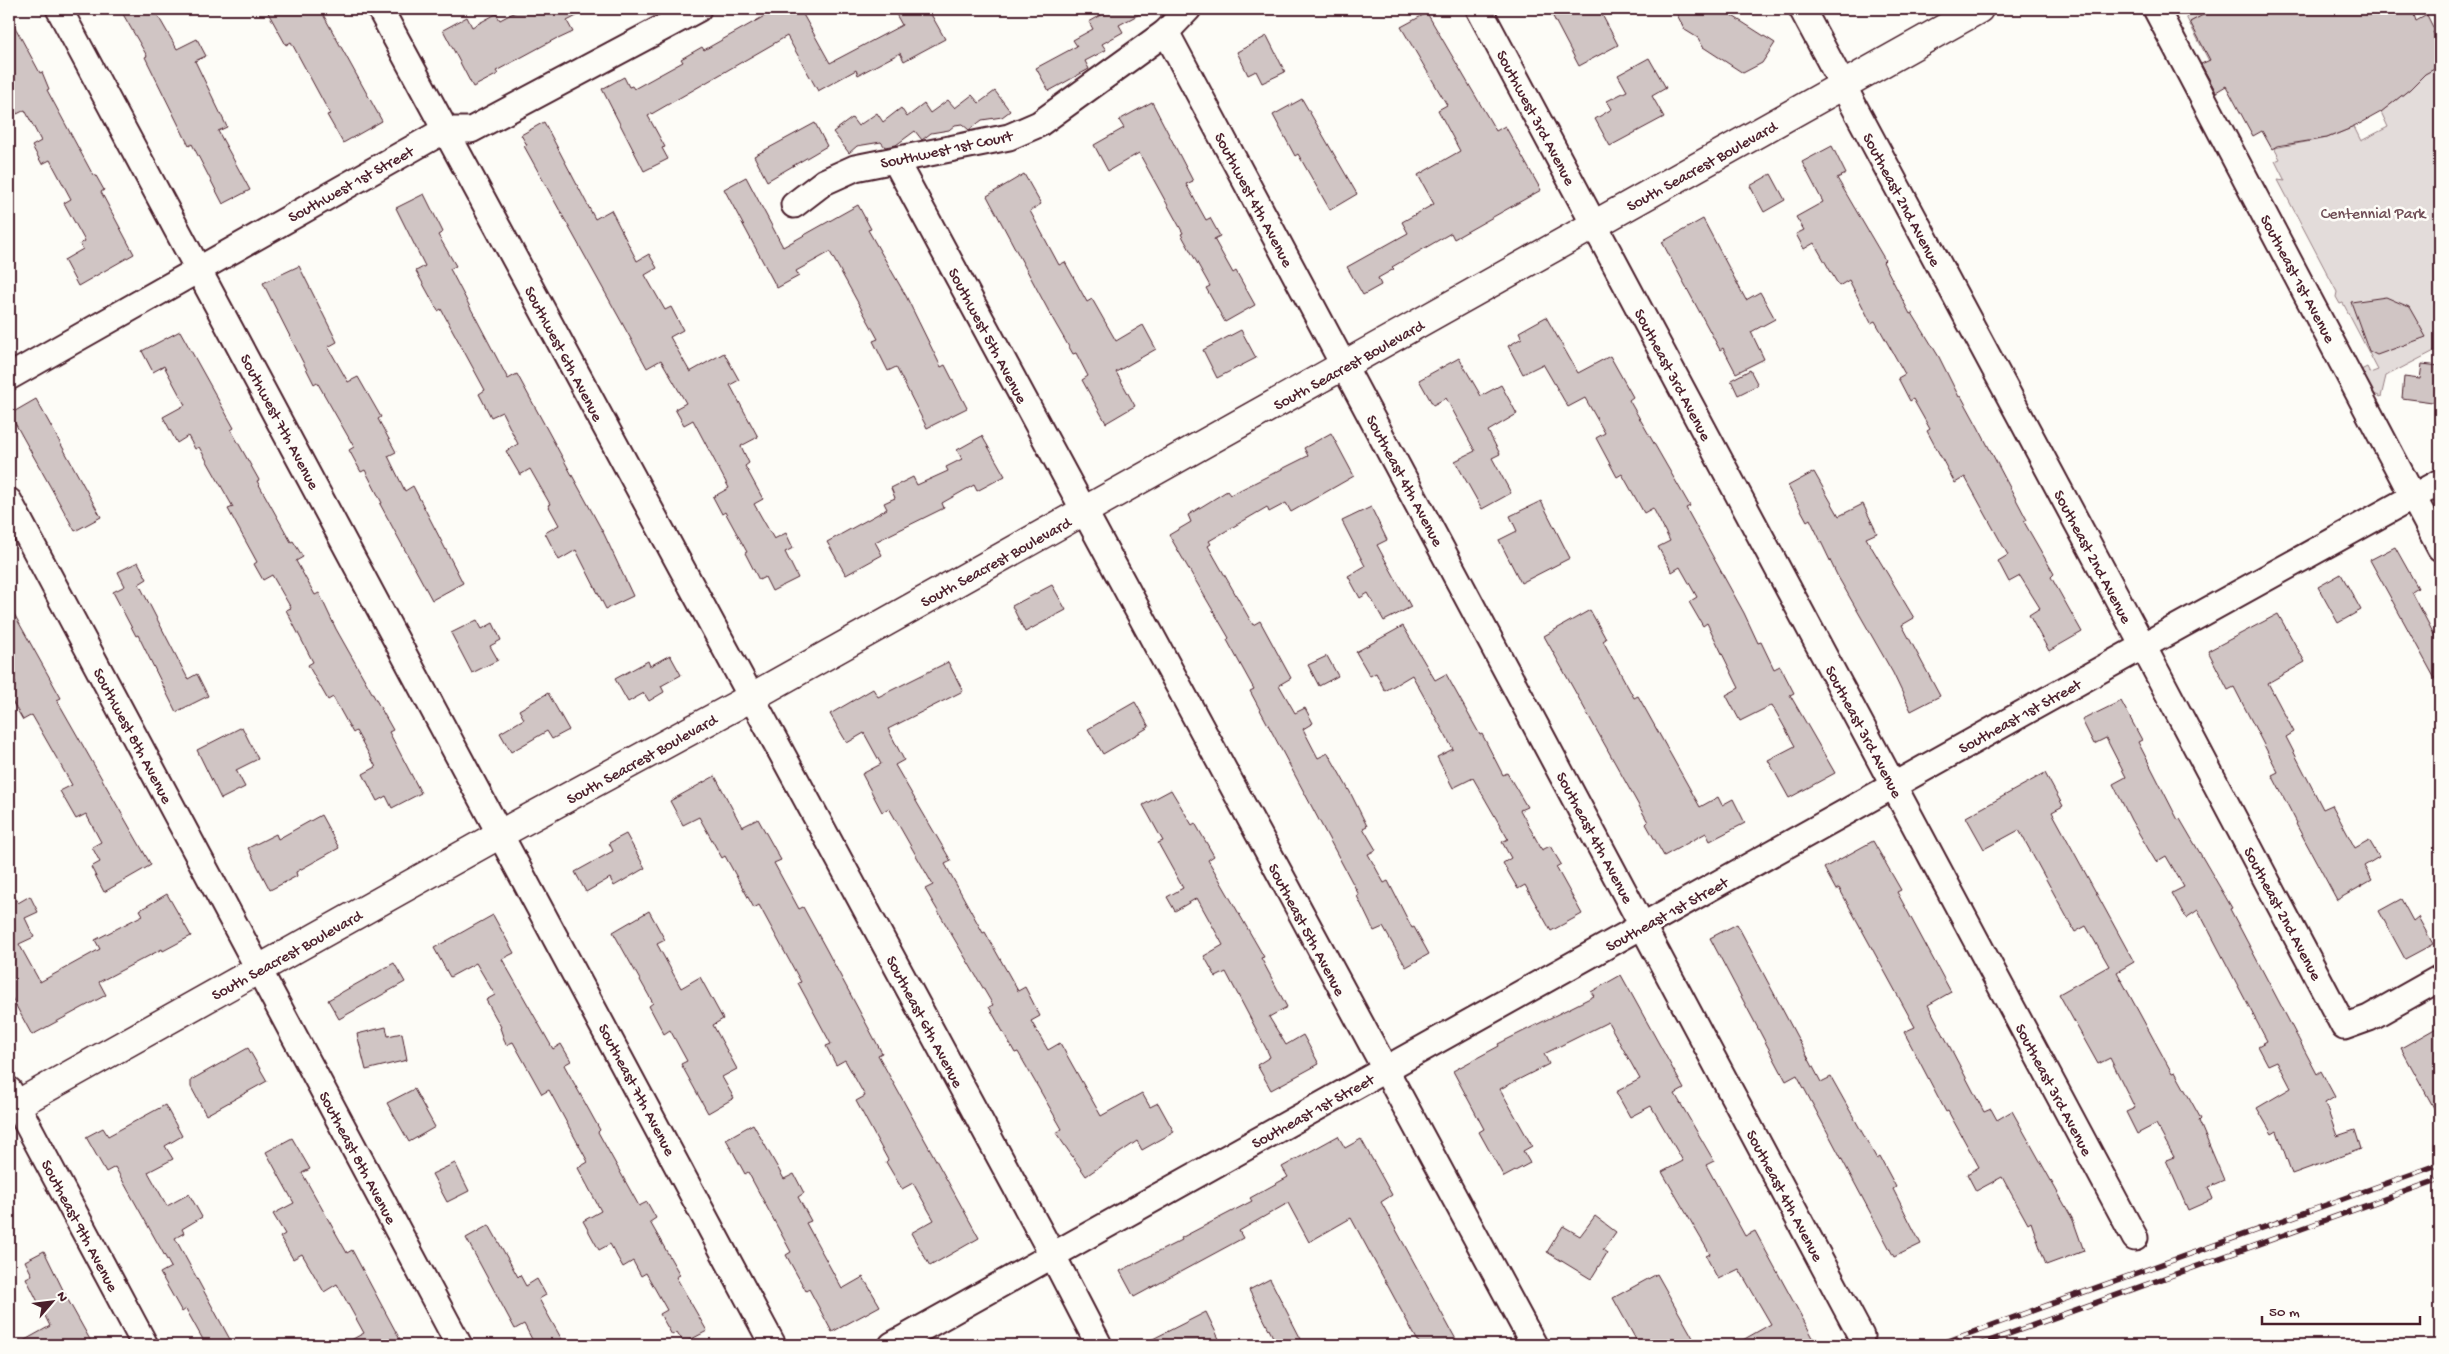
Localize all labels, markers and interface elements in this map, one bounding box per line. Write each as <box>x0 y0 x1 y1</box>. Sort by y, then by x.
street label: Southwest 3rd Avenue <box>1490 48 1578 190</box>
street label: South Seacrest Boulevard <box>1624 118 1783 217</box>
street label: Southwest 1st Court <box>879 128 1016 175</box>
street label: Southwest 4th Avenue <box>1208 130 1296 272</box>
street label: Southeast 2nd Avenue <box>1857 131 1943 271</box>
street label: Southwest 1st Street <box>286 143 419 228</box>
park label: Centennial Park <box>2321 206 2427 225</box>
street label: Southeast 1st Avenue <box>2254 212 2338 348</box>
street label: Southwest 5th Avenue <box>942 266 1030 408</box>
street label: Southwest 6th Avenue <box>518 284 606 426</box>
street label: Southeast 3rd Avenue <box>1628 306 1714 446</box>
street label: South Seacrest Boulevard <box>1271 317 1430 416</box>
street label: Southwest 7th Avenue <box>234 352 322 494</box>
street label: Southeast 4th Avenue <box>1360 413 1446 551</box>
street label: Southeast 2nd Avenue <box>2048 488 2134 628</box>
street label: South Seacrest Boulevard <box>918 514 1077 613</box>
street label: Southeast 3rd Avenue <box>1819 663 1905 803</box>
street label: Southwest 8th Avenue <box>87 666 175 808</box>
street label: Southeast 1st Street <box>1956 676 2087 760</box>
street label: South Seacrest Boulevard <box>564 711 723 810</box>
street label: Southeast 4th Avenue <box>1550 770 1636 908</box>
street label: Southeast 2nd Avenue <box>2238 845 2324 985</box>
street label: Southeast 5th Avenue <box>1262 861 1348 1001</box>
street label: Southeast 1st Street <box>1603 874 1734 958</box>
street label: South Seacrest Boulevard <box>209 907 368 1006</box>
street label: Southeast 6th Avenue <box>880 953 966 1093</box>
street label: Southeast 7th Avenue <box>592 1021 678 1161</box>
street label: Southeast 3rd Avenue <box>2009 1021 2095 1161</box>
street label: Southeast 1st Street <box>1249 1071 1380 1155</box>
street label: Southeast 8th Avenue <box>313 1089 399 1229</box>
street label: Southeast 4th Avenue <box>1740 1128 1826 1266</box>
street label: Southeast 9th Avenue <box>35 1157 121 1297</box>
north arrow <box>28 1276 78 1326</box>
text: N <box>52 1289 71 1305</box>
scale bar <box>2262 1294 2419 1326</box>
text: 50 m <box>2269 1304 2300 1322</box>

